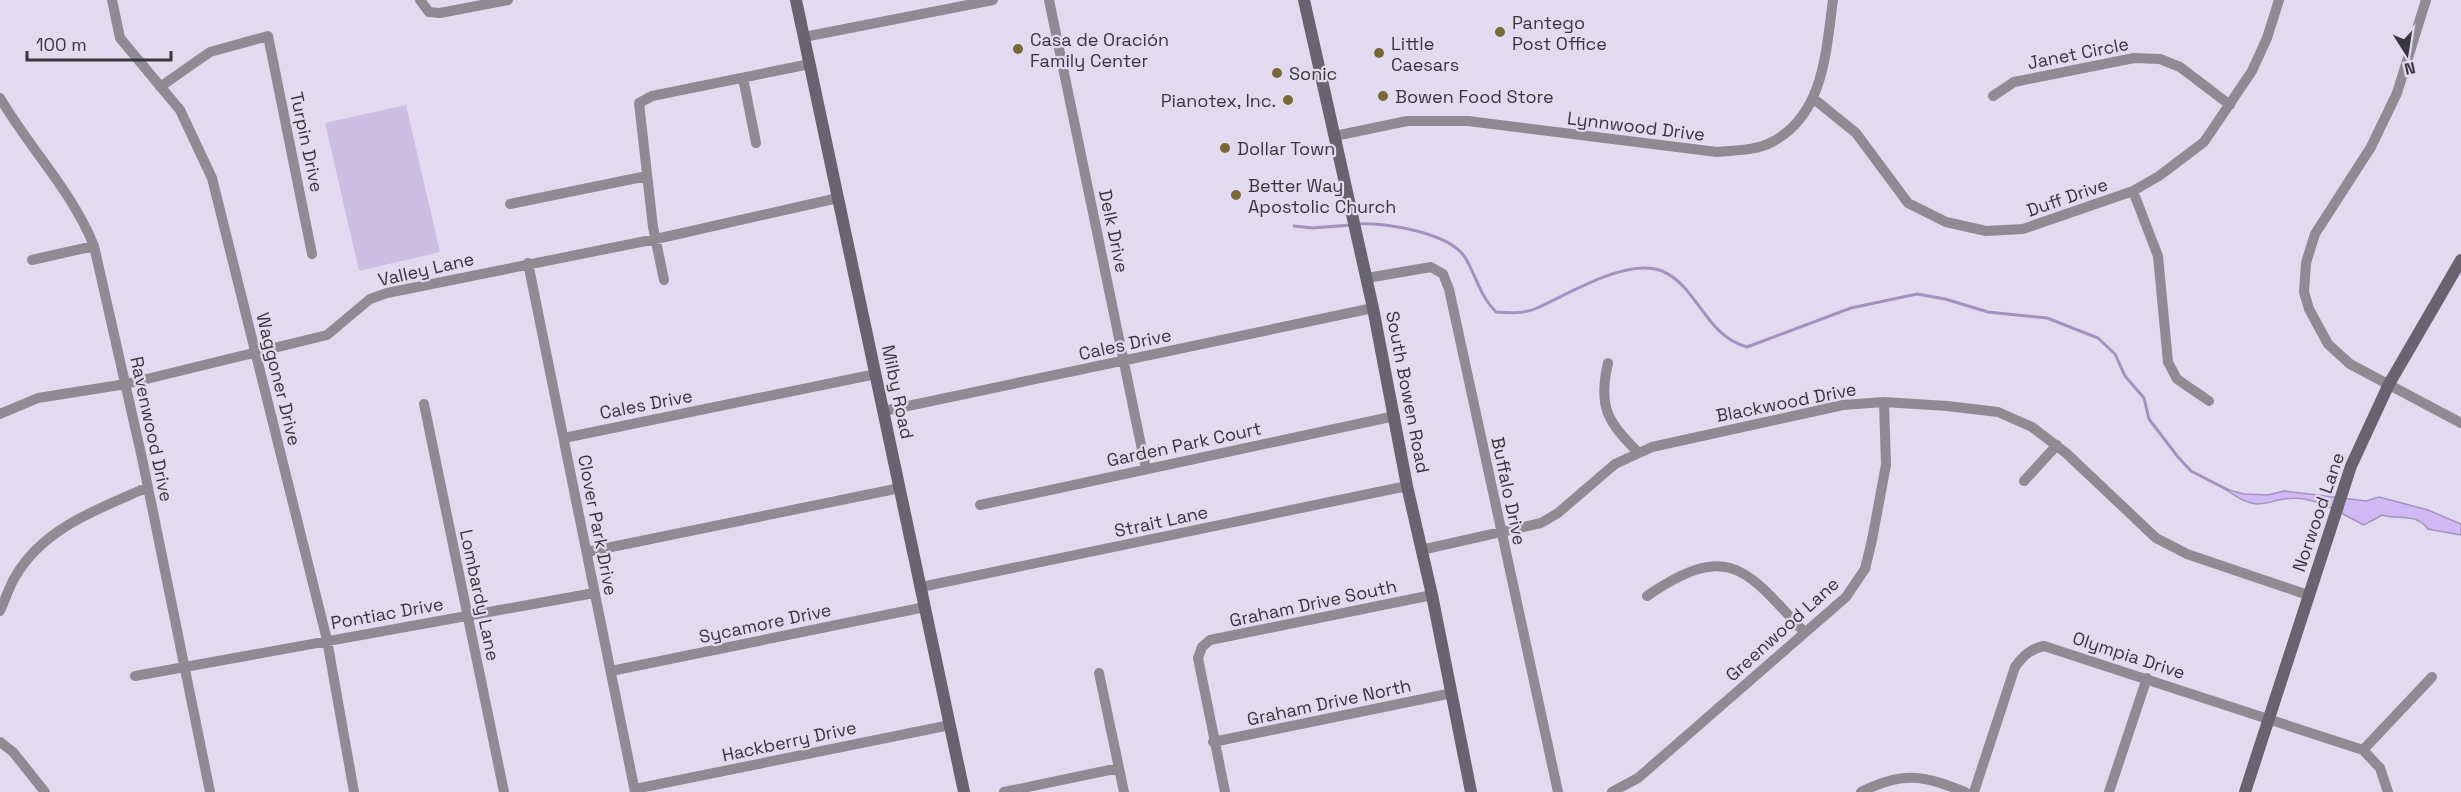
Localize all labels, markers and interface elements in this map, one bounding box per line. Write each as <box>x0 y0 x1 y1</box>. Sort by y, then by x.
place label: Pantego Post Office <box>1512 11 1607 55</box>
scale bar <box>27 24 171 62</box>
north arrow <box>2377 24 2437 84</box>
marker: Pantego Post Office <box>1493 25 1507 39</box>
place label: Casa de Oración Family Center <box>1030 28 1169 72</box>
place label: Little Caesars <box>1391 32 1459 76</box>
street label: Janet Circle <box>2025 32 2131 74</box>
text: 100 m <box>36 33 87 56</box>
marker: Casa de Oración Family Center <box>1011 42 1025 56</box>
marker: Little Caesars <box>1372 46 1386 60</box>
text: N <box>2403 57 2417 80</box>
place label: Sonic <box>1289 62 1337 85</box>
marker: Sonic <box>1270 66 1284 80</box>
place label: Bowen Food Store <box>1395 85 1554 108</box>
place label: Pianotex, Inc. <box>1161 89 1276 112</box>
marker: Bowen Food Store <box>1376 89 1390 103</box>
street label: Turpin Drive <box>285 90 329 194</box>
marker: Pianotex, Inc. <box>1281 93 1295 107</box>
street label: Lynnwood Drive <box>1566 106 1706 146</box>
place label: Dollar Town <box>1237 137 1335 160</box>
marker: Dollar Town <box>1218 141 1232 155</box>
street label: Duff Drive <box>2023 172 2111 222</box>
place label: Better Way Apostolic Church <box>1248 174 1396 218</box>
street label: Delk Drive <box>1094 187 1134 275</box>
marker: Better Way Apostolic Church <box>1229 188 1243 202</box>
street label: Valley Lane <box>376 247 476 291</box>
street label: South Bowen Road <box>1381 309 1435 475</box>
street label: Waggoner Drive <box>251 310 307 448</box>
street label: Cales Drive <box>1077 323 1173 365</box>
street label: Milby Road <box>877 343 919 441</box>
street label: Ravenwood Drive <box>125 354 179 504</box>
street label: Blackwood Drive <box>1714 377 1858 427</box>
street label: Cales Drive <box>598 384 694 424</box>
street label: Garden Park Court <box>1105 416 1263 472</box>
street label: Buffalo Drive <box>1486 435 1532 547</box>
street label: Norwood Lane <box>2287 449 2349 575</box>
street label: Clover Park Drive <box>573 452 623 598</box>
street label: Strait Lane <box>1112 500 1210 542</box>
street label: Lombardy Lane <box>455 527 505 663</box>
street label: Greenwood Lane <box>1720 572 1844 686</box>
street label: Graham Drive South <box>1227 574 1399 632</box>
street label: Pontiac Drive <box>329 592 445 634</box>
street label: Sycamore Drive <box>697 598 833 648</box>
street label: Olympia Drive <box>2070 626 2188 684</box>
street label: Graham Drive North <box>1245 673 1413 731</box>
street label: Hackberry Drive <box>720 716 858 766</box>

